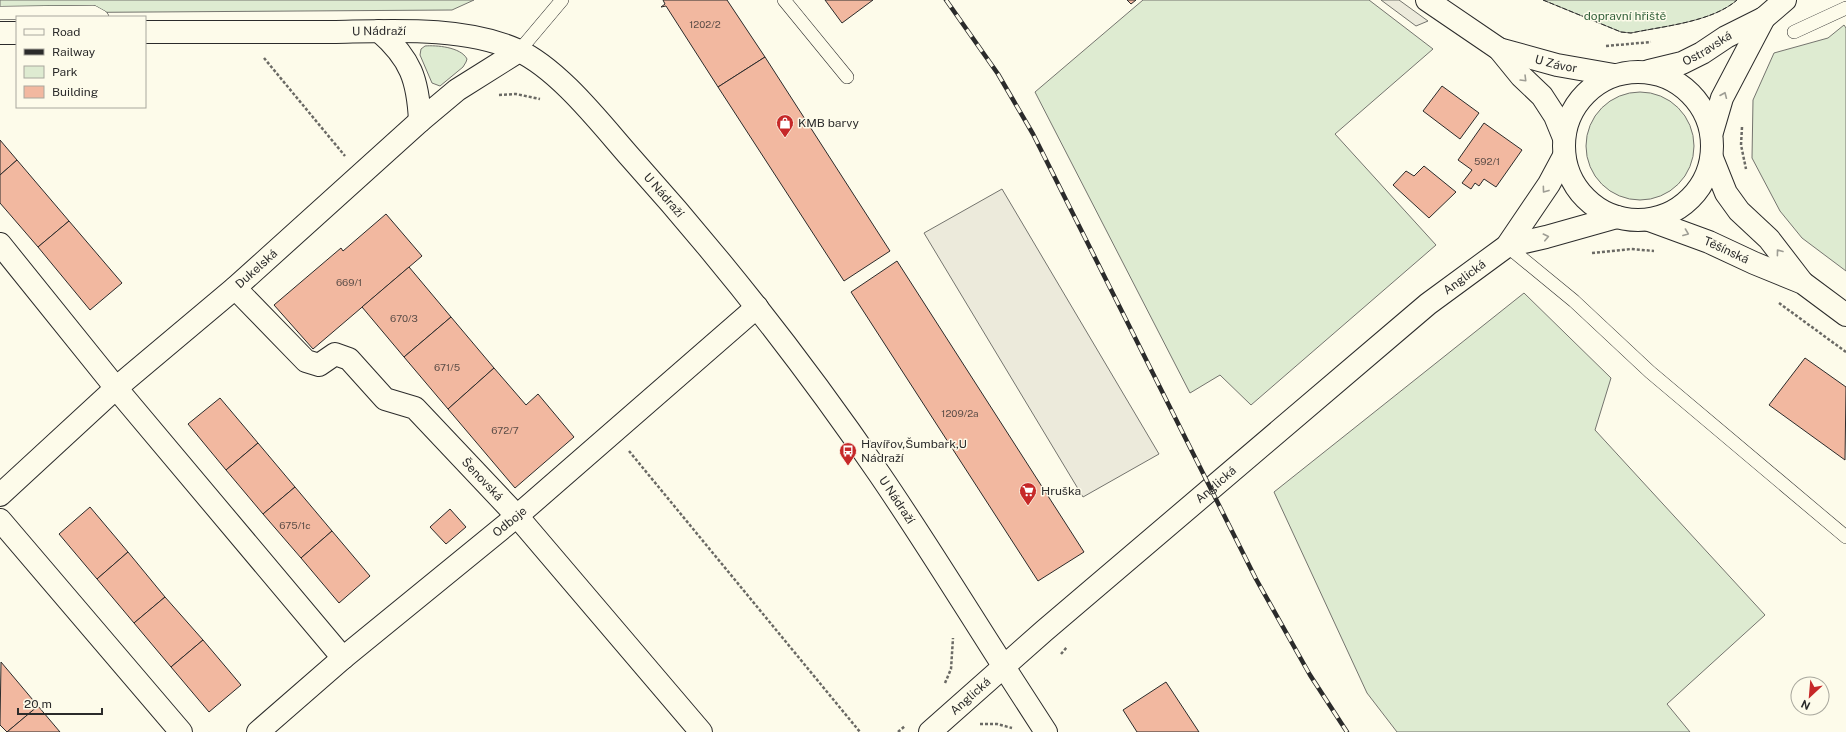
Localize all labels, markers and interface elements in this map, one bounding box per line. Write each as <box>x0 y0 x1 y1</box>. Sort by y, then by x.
park label: dopravní hřiště <box>1584 9 1667 23</box>
legend <box>16 16 146 108</box>
house number: 1202/2 <box>689 18 721 30</box>
street label: U Nádraží <box>352 24 407 39</box>
text: Road <box>52 25 80 39</box>
street label: Ostravská <box>1680 28 1734 69</box>
text: Railway <box>52 45 96 59</box>
street label: U Závor <box>1533 52 1578 75</box>
text: Park <box>52 65 78 79</box>
one-way arrow <box>1519 74 1527 82</box>
text: Building <box>52 85 98 99</box>
one-way arrow <box>1719 91 1727 99</box>
shop icon: KMB barvy <box>775 113 795 138</box>
place label: KMB barvy <box>798 116 860 130</box>
house number: 592/1 <box>1474 155 1500 167</box>
street label: U Nádraží <box>641 170 687 221</box>
one-way arrow <box>1543 185 1550 192</box>
one-way arrow <box>1682 228 1689 236</box>
one-way arrow <box>1542 234 1549 242</box>
street label: Těšínská <box>1702 234 1751 267</box>
street label: Dukelská <box>233 246 280 291</box>
one-way arrow <box>1777 250 1784 257</box>
street label: Anglická <box>1441 257 1489 297</box>
house number: 669/1 <box>336 276 362 288</box>
house number: 670/3 <box>390 312 418 324</box>
house number: 671/5 <box>434 361 460 373</box>
house number: 1209/2a <box>941 407 979 419</box>
house number: 672/7 <box>491 424 519 436</box>
place label: Havířov,Šumbark,U Nádraží <box>861 437 967 465</box>
bus stop icon: Havířov,Šumbark,U Nádraží <box>838 441 858 466</box>
street label: Šenovská <box>459 455 506 504</box>
street label: Anglická <box>1193 463 1239 506</box>
street label: U Nádraží <box>876 474 918 527</box>
supermarket icon: Hruška <box>1018 481 1038 506</box>
place label: Hruška <box>1041 484 1081 498</box>
street label: Odboje <box>490 504 530 540</box>
house number: 675/1c <box>279 519 311 531</box>
street label: Anglická <box>947 675 993 718</box>
north arrow <box>1790 676 1830 716</box>
scale bar <box>18 690 102 716</box>
text: 20 m <box>24 697 52 711</box>
text: N <box>1799 698 1812 712</box>

